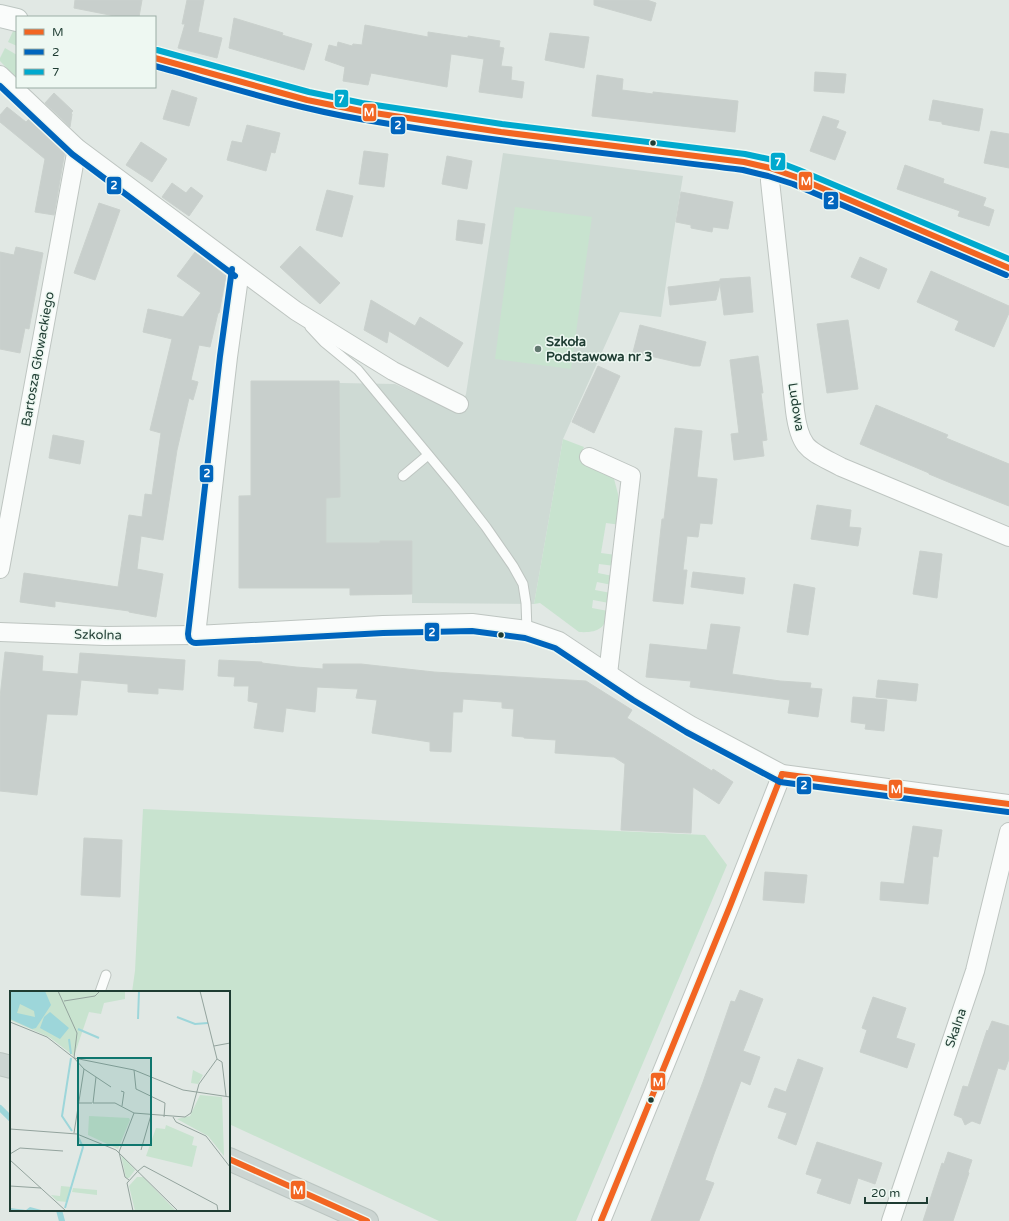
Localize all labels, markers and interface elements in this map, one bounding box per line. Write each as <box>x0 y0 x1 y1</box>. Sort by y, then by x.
legend <box>16 16 156 88</box>
text: M <box>52 25 64 39</box>
text: 2 <box>52 45 60 59</box>
text: 7 <box>52 65 60 79</box>
line badge: 7 <box>334 89 349 108</box>
text: 7 <box>338 93 345 106</box>
line badge: M <box>362 103 377 122</box>
text: M <box>364 106 374 119</box>
line badge: 2 <box>390 116 406 135</box>
text: 2 <box>395 119 402 132</box>
unlabelled marker <box>648 138 658 148</box>
line badge: 7 <box>770 152 786 171</box>
text: 7 <box>775 156 782 169</box>
line badge: M <box>798 171 813 191</box>
text: M <box>801 175 811 188</box>
line badge: 2 <box>106 176 122 195</box>
text: 2 <box>111 179 118 192</box>
line badge: 2 <box>823 191 839 210</box>
text: 2 <box>828 194 835 207</box>
street label: Bartosza Głowackiego <box>18 290 58 428</box>
place label: Szkoła Podstawowa nr 3 <box>546 334 652 365</box>
marker: Szkoła Podstawowa nr 3 <box>533 344 543 354</box>
street label: Ludowa <box>784 382 808 432</box>
line badge: 2 <box>199 464 214 483</box>
text: 2 <box>204 467 211 480</box>
line badge: 2 <box>424 622 440 642</box>
text: 2 <box>429 626 436 639</box>
street label: Szkolna <box>74 627 122 643</box>
unlabelled marker <box>496 630 506 640</box>
line badge: 2 <box>796 776 812 795</box>
text: 2 <box>801 779 808 792</box>
line badge: M <box>888 779 903 799</box>
text: M <box>891 783 901 796</box>
inset map <box>10 991 230 1211</box>
street label: Skalna <box>942 1006 970 1050</box>
line badge: M <box>650 1072 666 1091</box>
text: M <box>653 1076 663 1089</box>
unlabelled marker <box>646 1095 656 1105</box>
scale bar <box>865 1179 927 1205</box>
line badge: M <box>290 1180 306 1200</box>
text: M <box>293 1184 303 1197</box>
text: 20 m <box>871 1186 900 1200</box>

